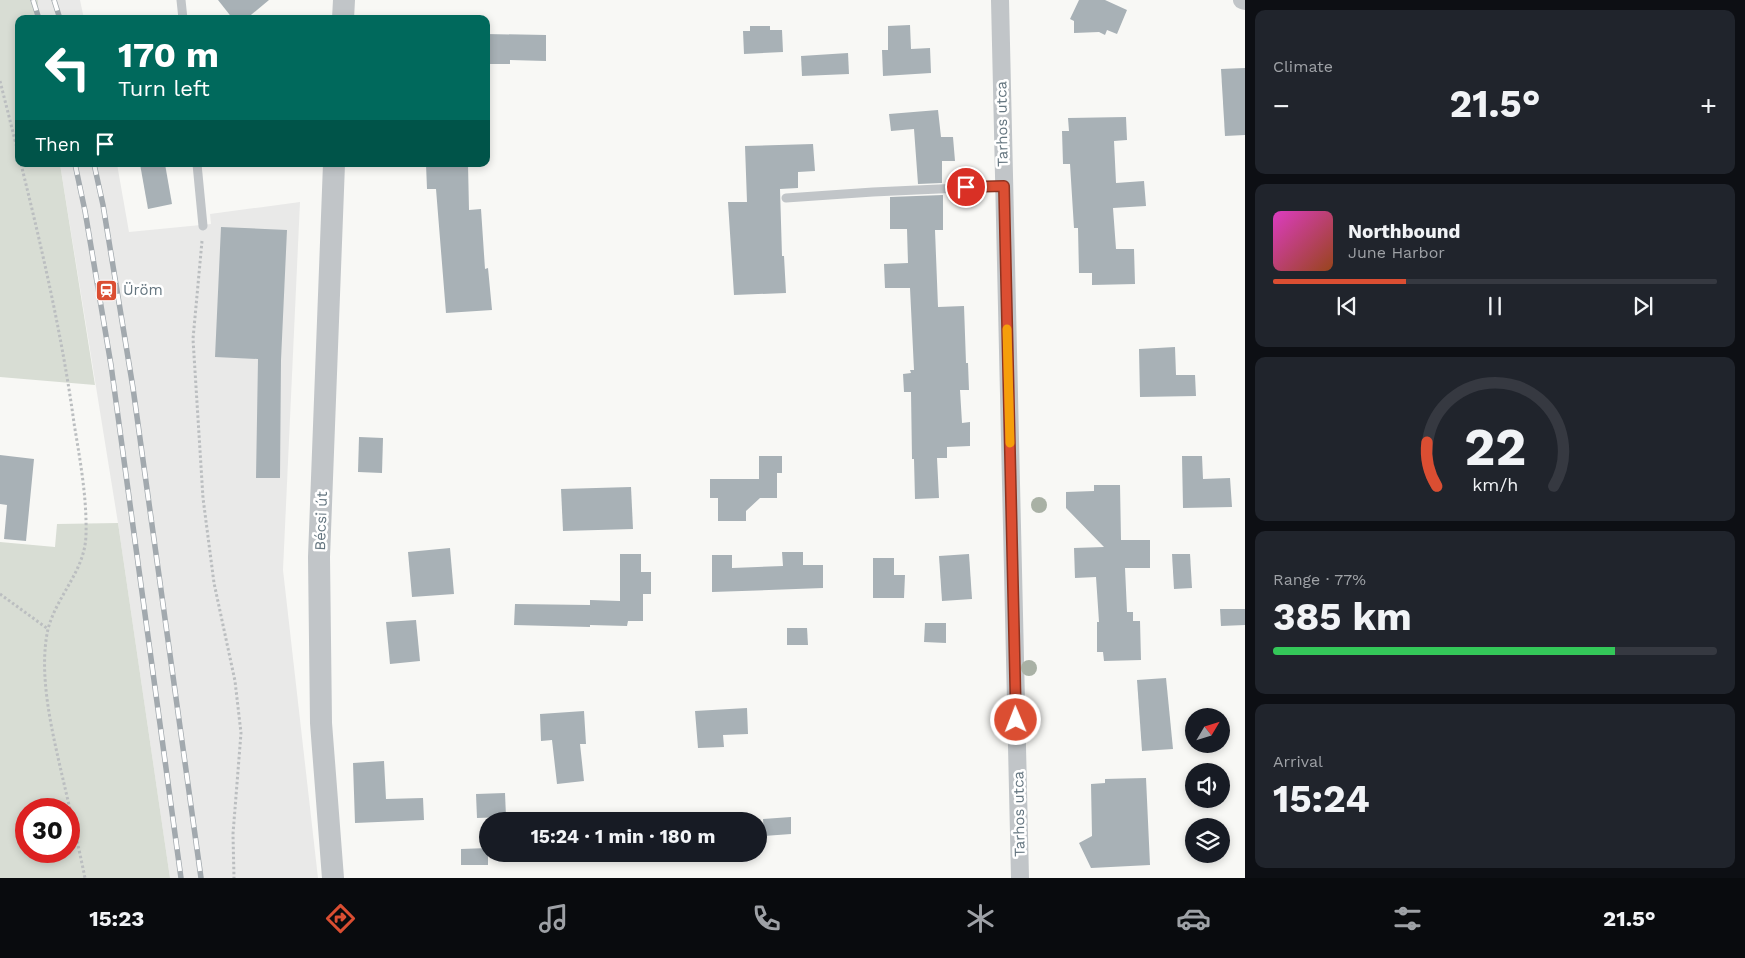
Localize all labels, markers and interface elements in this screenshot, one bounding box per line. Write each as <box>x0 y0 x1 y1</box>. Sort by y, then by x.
text: 170 m <box>118 34 219 76</box>
icon: left <box>35 35 100 100</box>
text: Climate <box>1273 57 1333 76</box>
text: Turn left <box>118 76 210 101</box>
street label: Tarhos utca <box>992 80 1012 167</box>
text: 21.5° <box>1449 82 1541 126</box>
text: − <box>1273 89 1290 122</box>
text: + <box>1700 89 1717 122</box>
icon: arrive <box>91 130 119 158</box>
text: Then <box>35 133 81 156</box>
pin <box>945 166 987 208</box>
icon: arrive <box>952 173 980 201</box>
text: Northbound <box>1348 220 1460 243</box>
text: June Harbor <box>1348 243 1445 262</box>
station icon: Üröm <box>95 278 119 302</box>
place label: Üröm <box>123 281 163 299</box>
icon: previous <box>1333 292 1361 320</box>
icon: pause <box>1481 292 1509 320</box>
icon: next <box>1629 292 1657 320</box>
text: 22 <box>1464 417 1526 478</box>
text: km/h <box>1472 474 1518 495</box>
street label: Bécsi út <box>311 490 331 551</box>
text: Range · 77% <box>1273 570 1366 589</box>
text: 385 km <box>1273 595 1412 639</box>
position arrow <box>989 693 1041 745</box>
north arrow <box>1185 708 1230 752</box>
map controls <box>1185 708 1230 863</box>
text: Arrival <box>1273 752 1323 771</box>
button: sound <box>1185 763 1230 808</box>
street label: Tarhos utca <box>1009 770 1029 857</box>
text: 15:24 <box>1273 777 1370 821</box>
speed limit sign: 30 <box>15 798 80 863</box>
button: layers <box>1185 818 1230 863</box>
text: 15:24 · 1 min · 180 m <box>531 825 715 848</box>
icon: directions <box>323 901 358 936</box>
icon: music <box>536 901 571 936</box>
icon: phone <box>749 901 784 936</box>
icon: climate <box>963 901 998 936</box>
icon: car <box>1176 901 1211 936</box>
icon: filters <box>1390 901 1425 936</box>
text: 15:23 <box>89 906 144 931</box>
text: 21.5° <box>1603 906 1656 931</box>

